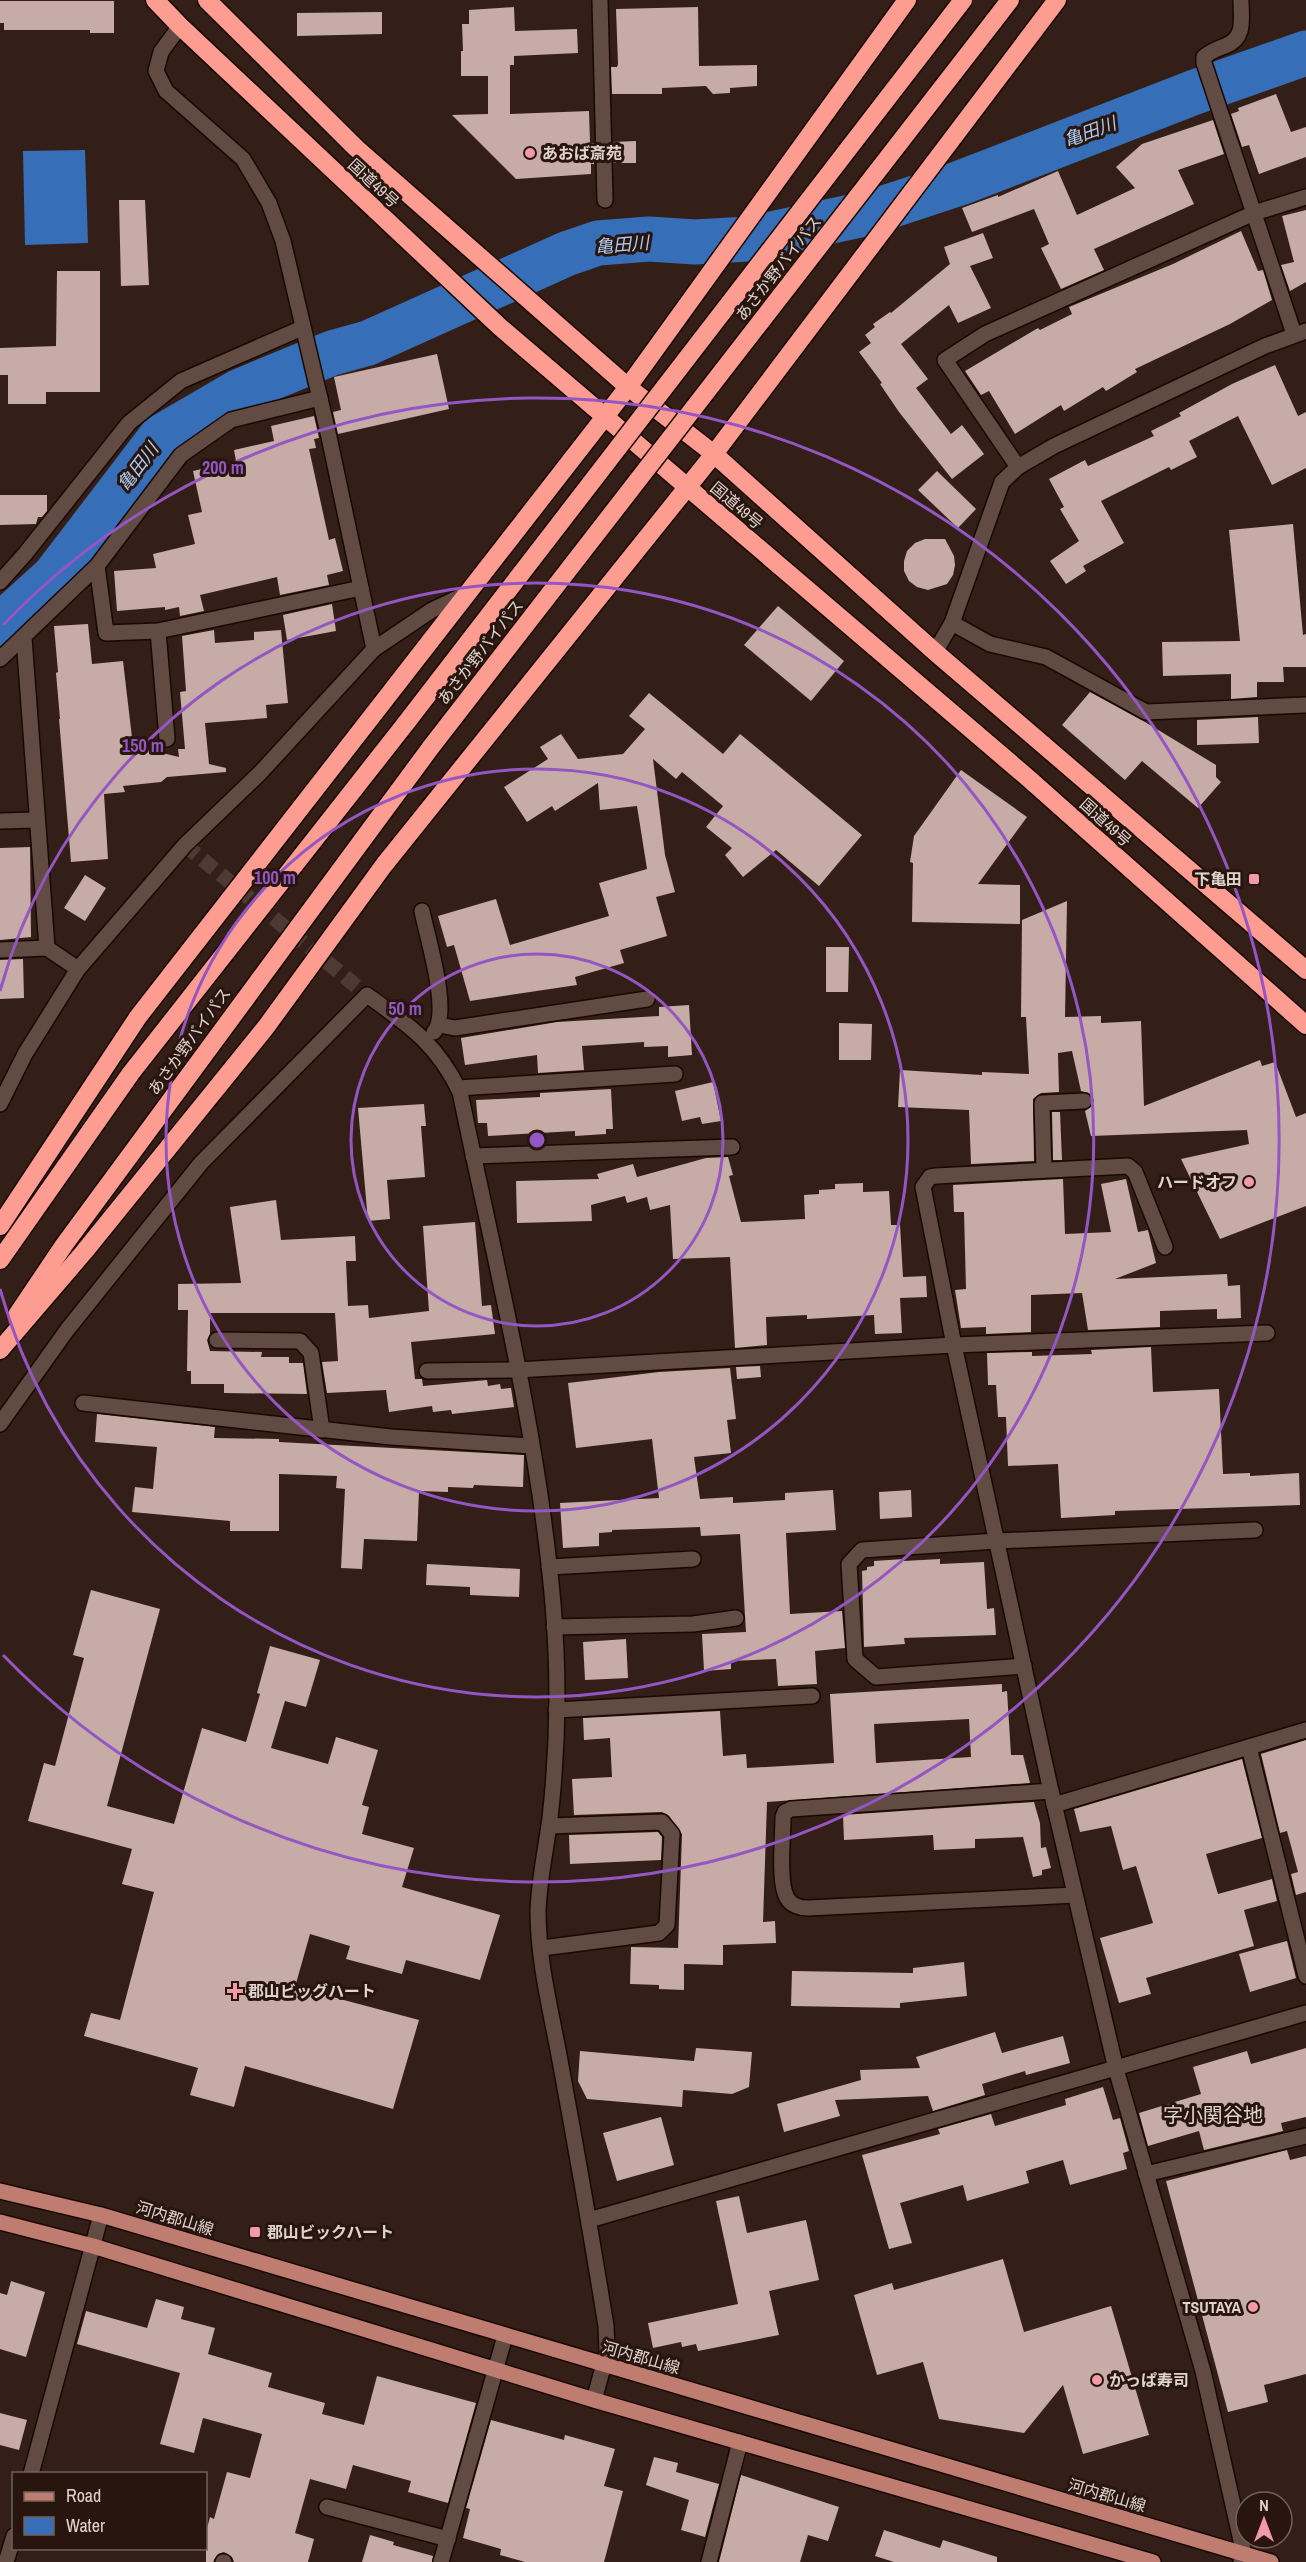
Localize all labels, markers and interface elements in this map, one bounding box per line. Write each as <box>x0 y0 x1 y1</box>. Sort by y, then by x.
water label: 亀田川 <box>1060 110 1121 153</box>
place label: あおば斎苑 <box>542 142 622 164</box>
marker: あおば斎苑 <box>523 146 537 160</box>
street label: 国道49号 <box>344 154 404 212</box>
street label: あさか野バイパス <box>730 211 826 325</box>
water label: 亀田川 <box>594 230 652 259</box>
water label: 亀田川 <box>111 436 165 496</box>
text: 200 m <box>202 455 244 480</box>
street label: 国道49号 <box>706 476 768 534</box>
street label: あさか野バイパス <box>432 595 528 709</box>
text: 150 m <box>122 733 164 758</box>
street label: 国道49号 <box>1075 793 1137 851</box>
text: 100 m <box>254 865 296 890</box>
place label: 下亀田 <box>1194 868 1242 890</box>
marker: 下亀田 <box>1247 872 1261 886</box>
street label: あさか野バイパス <box>143 983 235 1099</box>
text: 50 m <box>388 996 422 1021</box>
centre of rings <box>527 1130 547 1150</box>
place label: ハードオフ <box>1157 1171 1237 1193</box>
marker: ハードオフ <box>1242 1175 1256 1189</box>
place label: 郡山ビッグハート <box>248 1980 376 2002</box>
marker: 郡山ビッグハート <box>226 1982 244 2000</box>
district label: 字小関谷地 <box>1163 2101 1263 2128</box>
street label: 河内郡山線 <box>134 2196 216 2240</box>
place label: 郡山ビックハート <box>267 2221 394 2243</box>
marker: 郡山ビックハート <box>248 2225 262 2239</box>
place label: TSUTAYA <box>1182 2296 1242 2318</box>
marker: TSUTAYA <box>1246 2300 1260 2314</box>
street label: 河内郡山線 <box>600 2335 682 2379</box>
place label: かっぱ寿司 <box>1109 2369 1189 2391</box>
marker: かっぱ寿司 <box>1090 2373 1104 2387</box>
legend <box>12 2472 207 2550</box>
street label: 河内郡山線 <box>1066 2473 1148 2517</box>
text: Road <box>66 2483 101 2508</box>
north arrow <box>1234 2490 1294 2550</box>
text: N <box>1259 2494 1269 2516</box>
text: Water <box>66 2513 105 2538</box>

